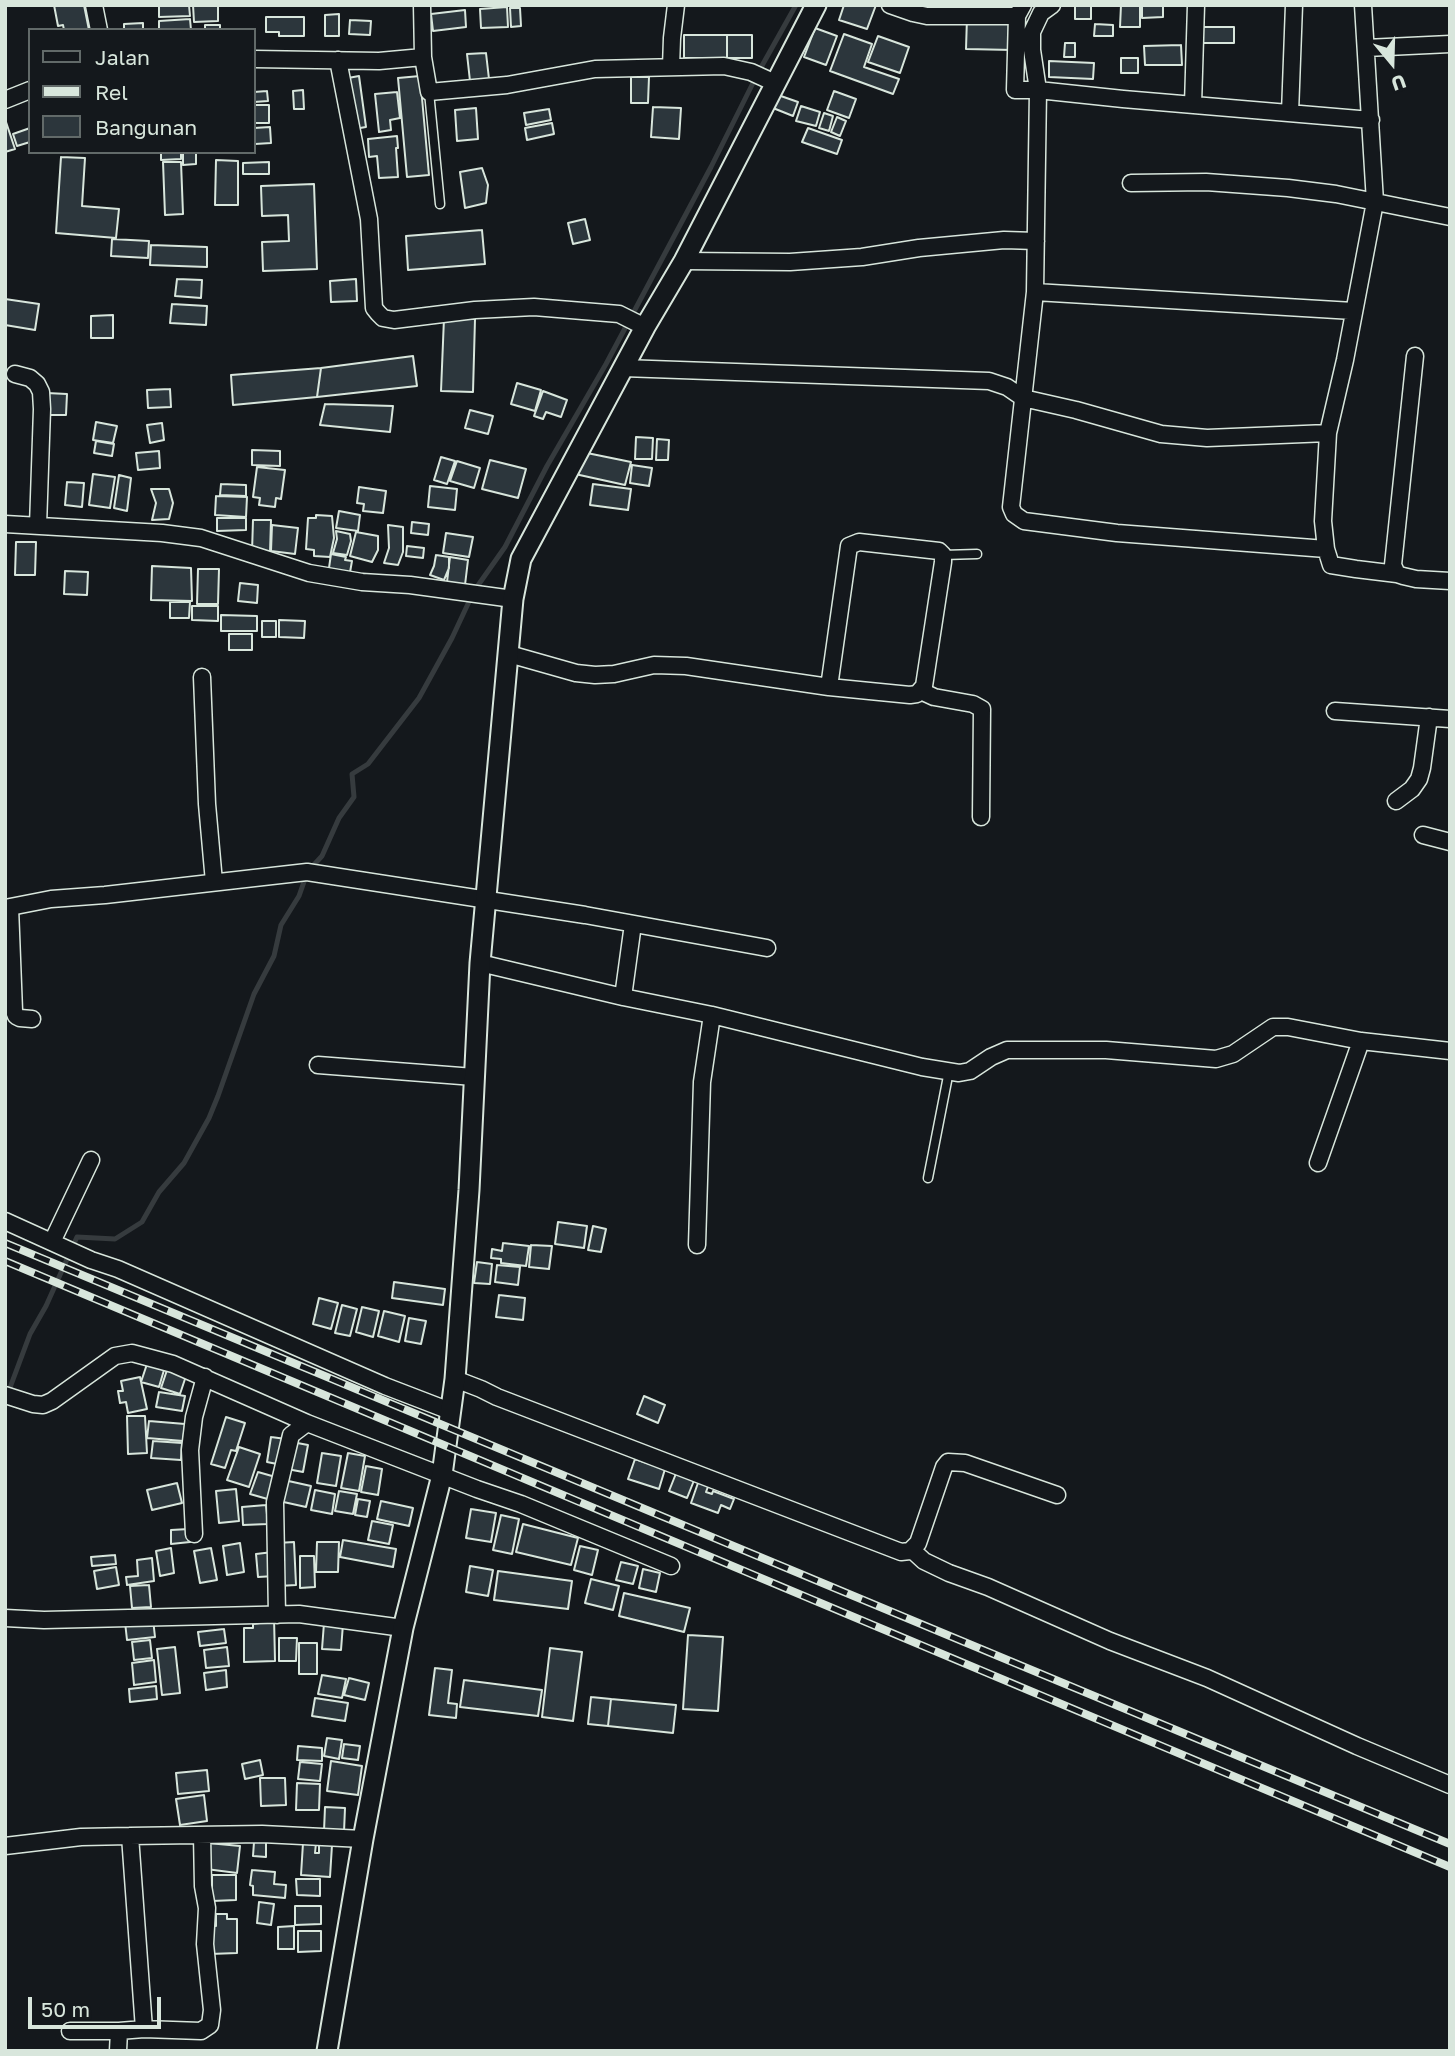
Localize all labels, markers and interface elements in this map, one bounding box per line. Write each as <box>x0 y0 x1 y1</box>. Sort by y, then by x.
legend <box>28 28 256 154</box>
north arrow <box>1357 28 1427 98</box>
text: Jalan <box>95 44 150 70</box>
text: U <box>1389 70 1409 96</box>
text: Rel <box>95 79 128 105</box>
text: Bangunan <box>95 114 197 140</box>
scale bar <box>32 1982 164 2026</box>
text: 50 m <box>41 1996 90 2022</box>

